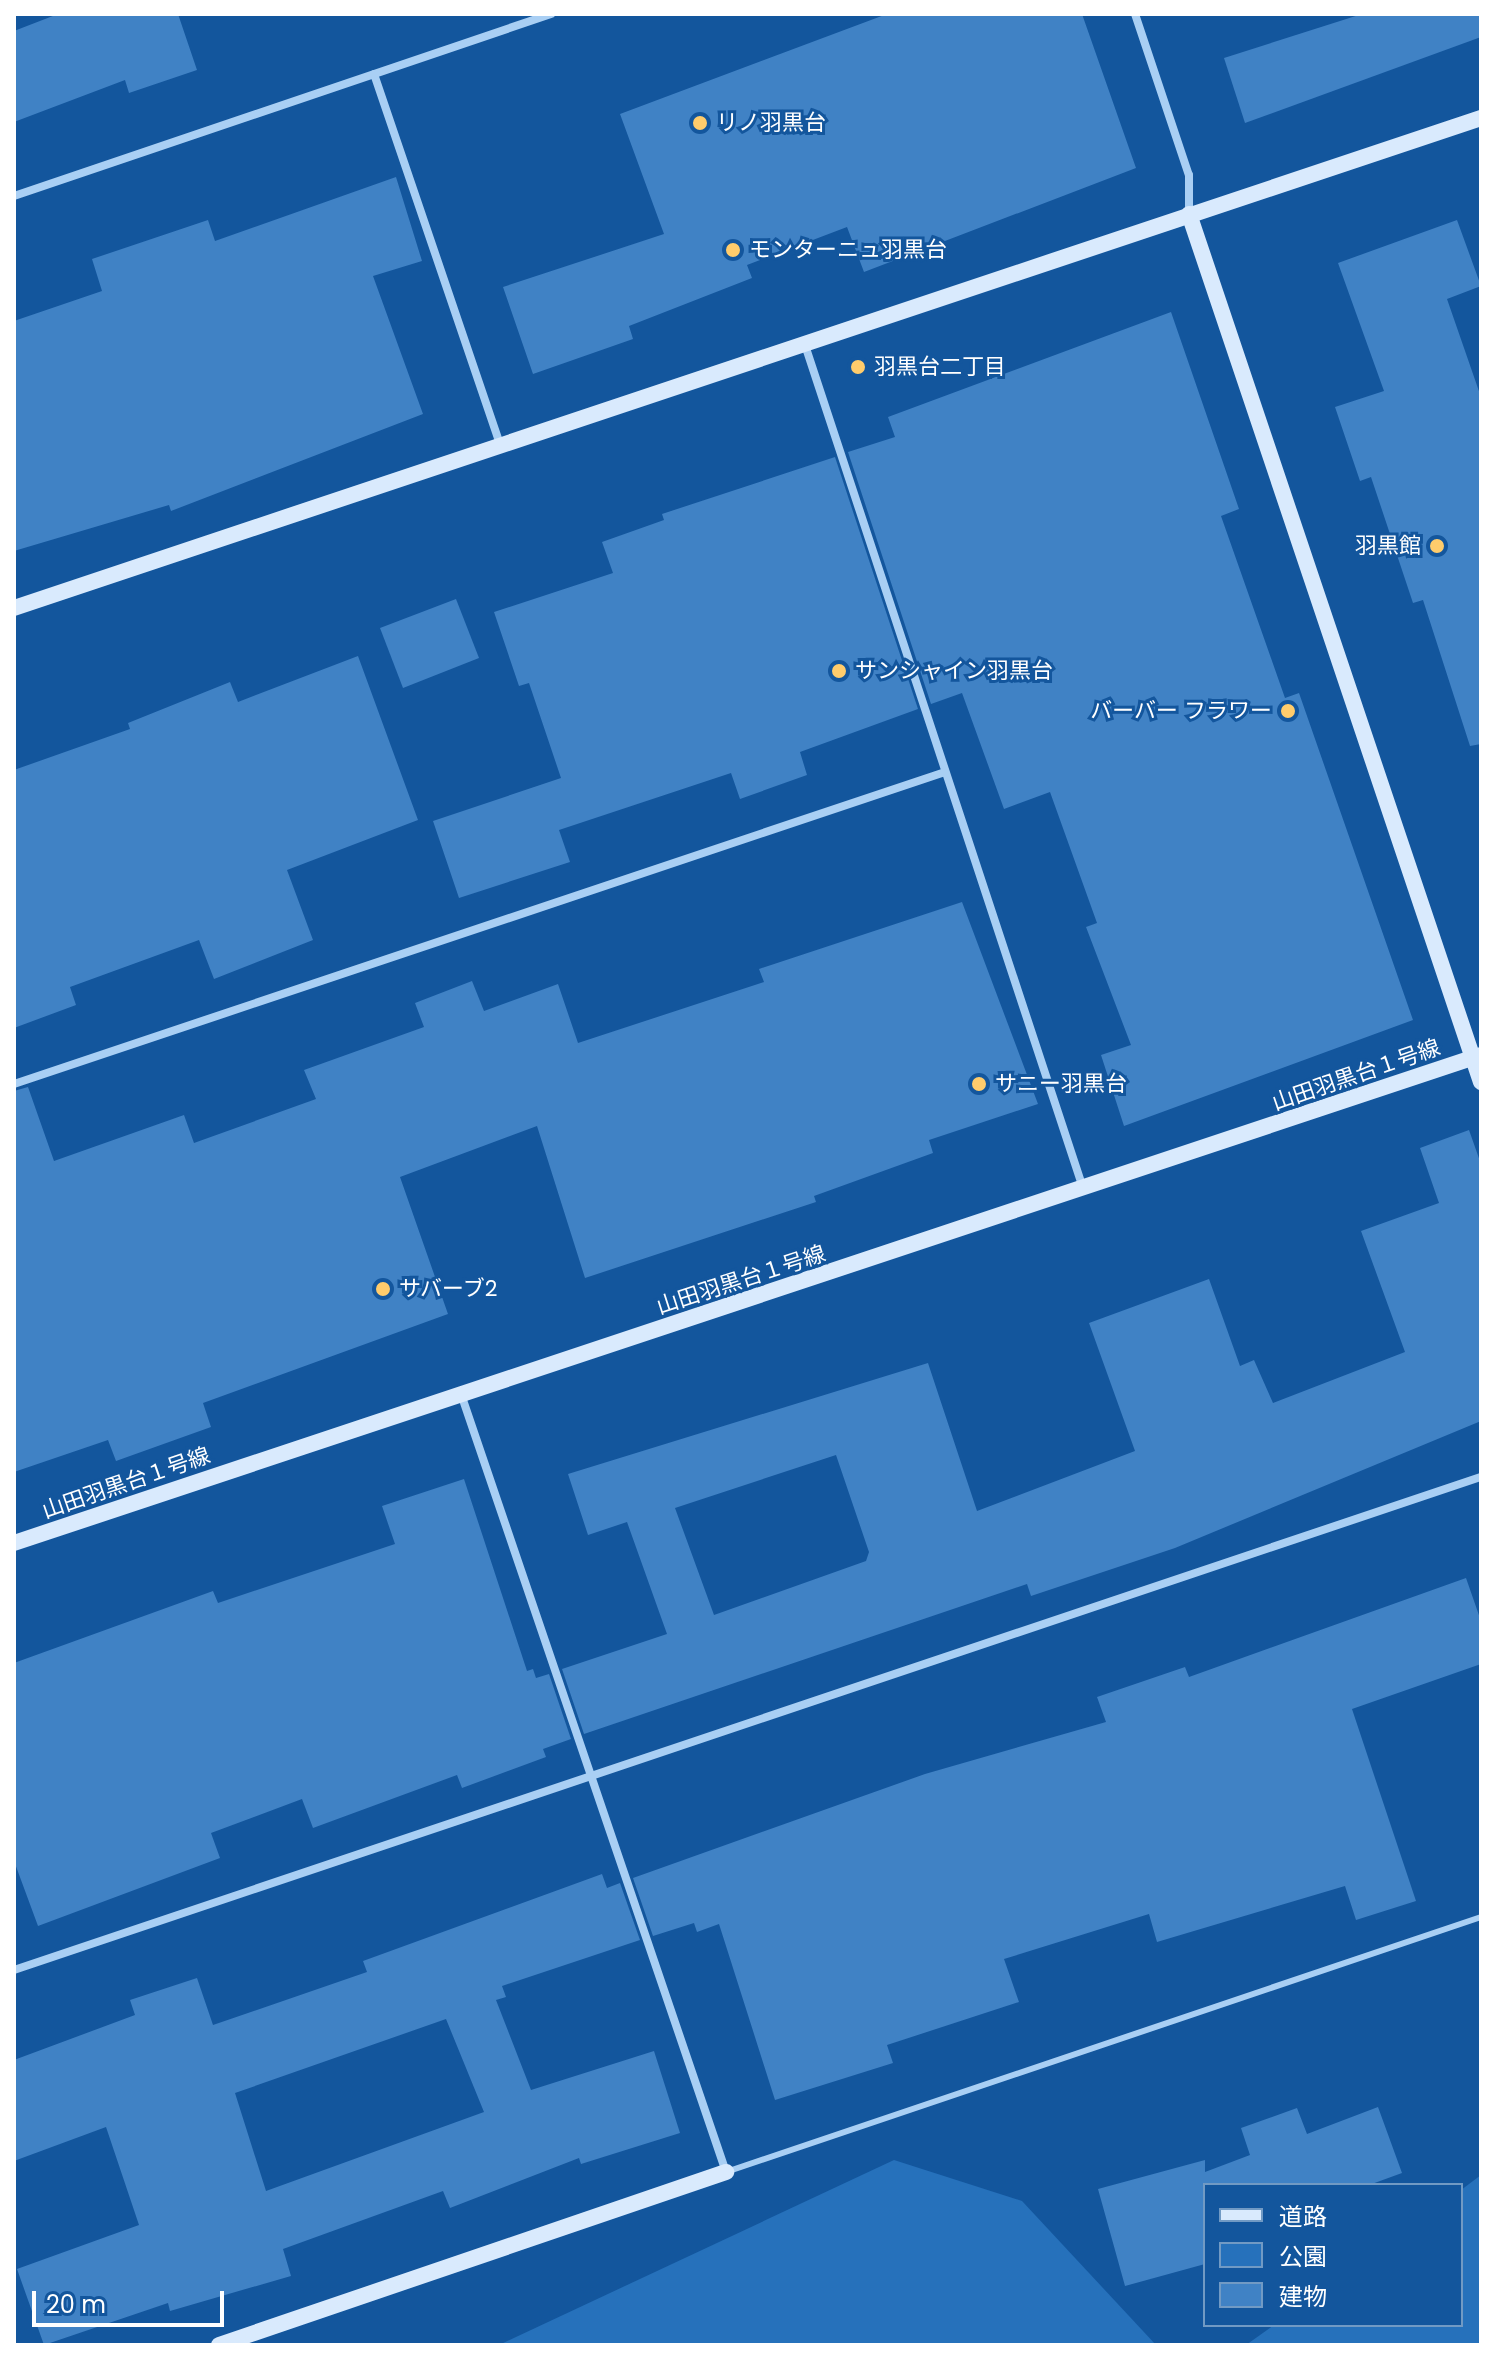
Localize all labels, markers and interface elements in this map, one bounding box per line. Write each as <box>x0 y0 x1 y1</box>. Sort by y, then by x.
place label: リノ羽黒台 <box>716 110 826 136</box>
marker: リノ羽黒台 <box>691 114 709 132</box>
place label: モンターニュ羽黒台 <box>749 237 947 263</box>
marker: モンターニュ羽黒台 <box>724 241 742 259</box>
place label: 羽黒台二丁目 <box>874 354 1006 380</box>
marker: 羽黒台二丁目 <box>849 358 867 376</box>
place label: 羽黒館 <box>1355 533 1421 559</box>
marker: 羽黒館 <box>1428 537 1446 555</box>
place label: サンシャイン羽黒台 <box>855 658 1053 684</box>
marker: サンシャイン羽黒台 <box>830 662 848 680</box>
place label: バーバー フラワー <box>1090 698 1272 724</box>
marker: バーバー フラワー <box>1279 702 1297 720</box>
street label: 山田羽黒台１号線 <box>1268 1034 1444 1116</box>
place label: サニー羽黒台 <box>995 1071 1127 1097</box>
marker: サニー羽黒台 <box>970 1075 988 1093</box>
street label: 山田羽黒台１号線 <box>653 1240 829 1320</box>
place label: サバーブ2 <box>399 1276 500 1302</box>
marker: サバーブ2 <box>374 1280 392 1298</box>
street label: 山田羽黒台１号線 <box>38 1442 214 1524</box>
legend <box>1203 2183 1463 2327</box>
text: 道路 <box>1279 2200 1327 2233</box>
text: 公園 <box>1279 2240 1327 2273</box>
scale bar <box>36 2275 228 2325</box>
text: 建物 <box>1279 2280 1327 2313</box>
text: 20 m <box>46 2288 106 2321</box>

